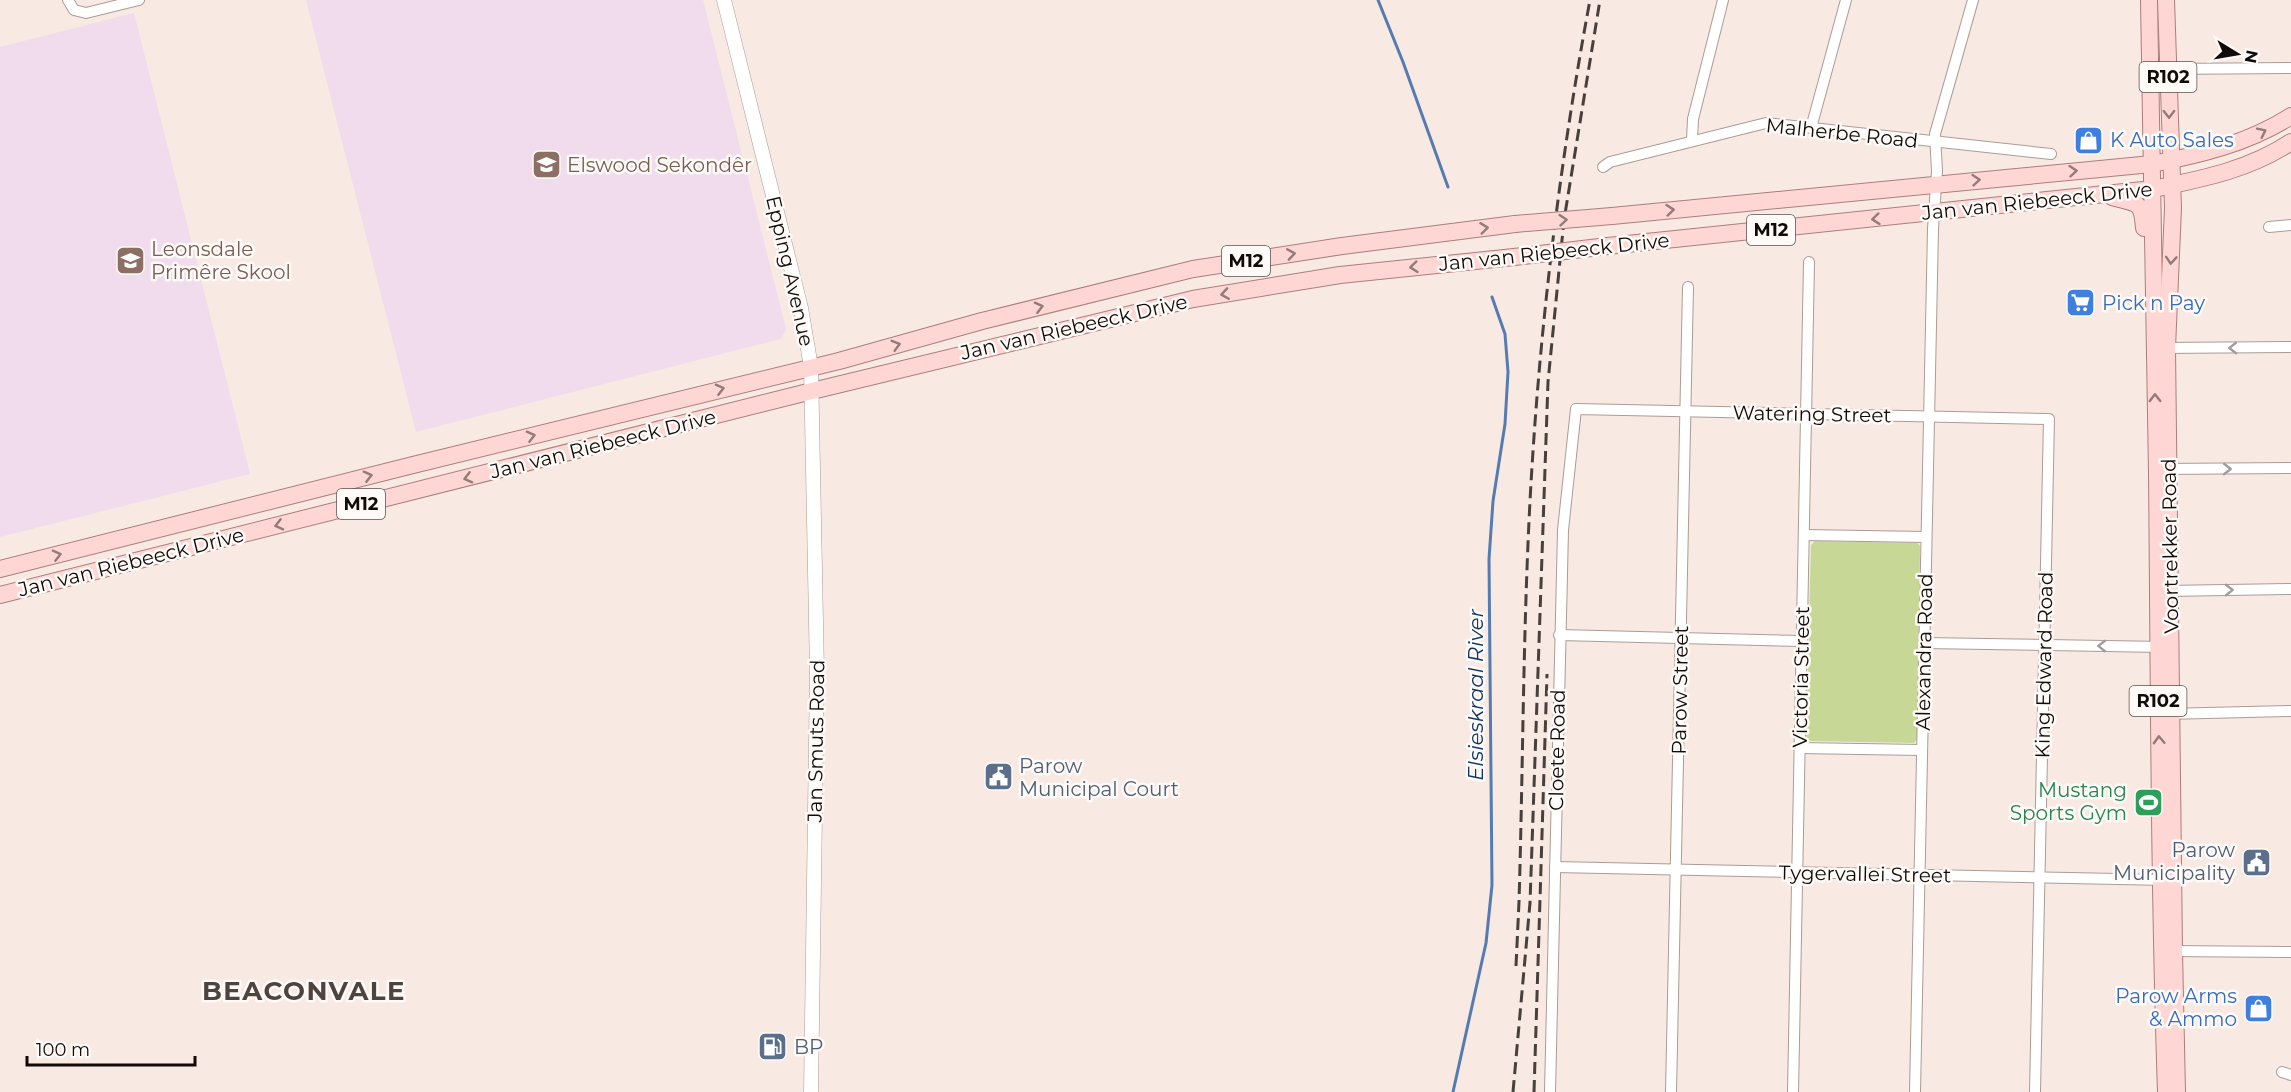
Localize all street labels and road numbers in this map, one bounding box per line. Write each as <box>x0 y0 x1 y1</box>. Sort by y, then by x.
road number: R102 <box>2140 62 2196 92</box>
street label: Malherbe Road <box>1765 113 1919 153</box>
street label: Jan van Riebeeck Drive <box>1919 177 2154 225</box>
street label: Epping Avenue <box>761 193 819 349</box>
road number: M12 <box>1747 215 1795 245</box>
street label: Jan van Riebeeck Drive <box>1436 228 1671 276</box>
road number: M12 <box>1222 246 1270 276</box>
street label: Jan van Riebeeck Drive <box>957 289 1190 365</box>
street label: Watering Street <box>1732 401 1892 427</box>
street label: Jan van Riebeeck Drive <box>487 404 718 484</box>
street label: Voortrekker Road <box>2156 458 2184 634</box>
road number: M12 <box>337 489 385 519</box>
street label: Jan van Riebeeck Drive <box>15 522 246 602</box>
street label: King Edward Road <box>2030 571 2058 759</box>
street label: Alexandra Road <box>1911 573 1937 731</box>
street label: Victoria Street <box>1788 606 1814 748</box>
street label: Parow Street <box>1667 625 1693 755</box>
street label: Jan Smuts Road <box>803 659 829 824</box>
road number: R102 <box>2130 686 2186 716</box>
street label: Cloete Road <box>1544 689 1570 811</box>
street label: Tygervallei Street <box>1779 860 1951 888</box>

